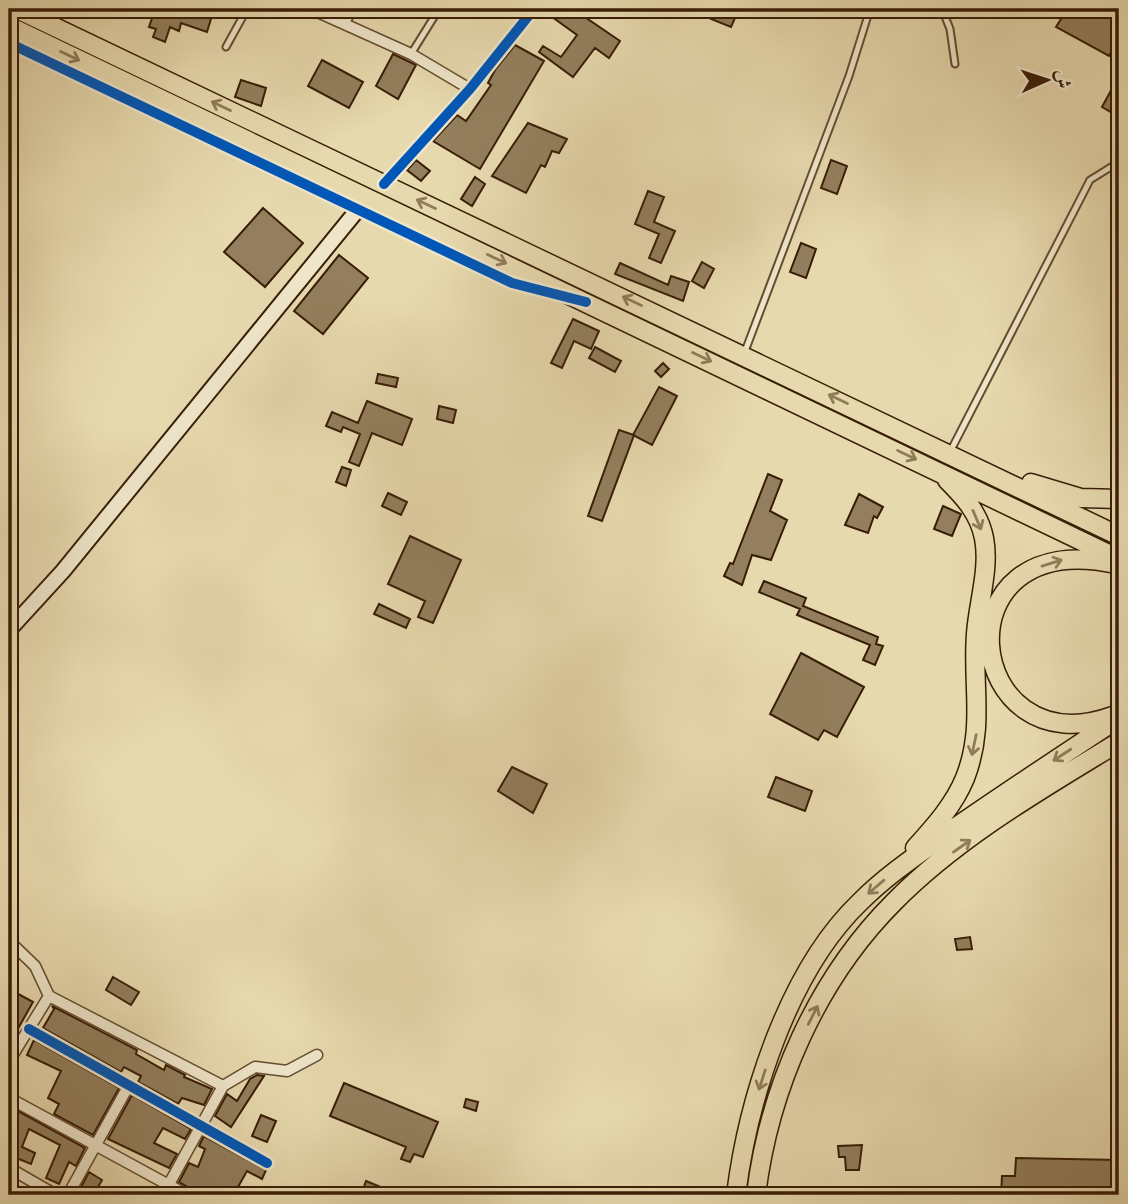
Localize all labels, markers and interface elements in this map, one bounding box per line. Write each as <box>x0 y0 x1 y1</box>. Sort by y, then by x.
north arrow <box>1012 46 1082 116</box>
one-way arrow <box>59 50 80 63</box>
text: ش <box>1051 69 1075 89</box>
one-way arrow <box>211 99 232 112</box>
one-way arrow <box>416 197 437 210</box>
one-way arrow <box>486 253 507 267</box>
one-way arrow <box>622 294 643 308</box>
one-way arrow <box>691 351 712 365</box>
one-way arrow <box>827 392 849 405</box>
one-way arrow <box>896 449 917 463</box>
one-way arrow <box>971 509 984 530</box>
one-way arrow <box>1041 556 1063 568</box>
one-way arrow <box>966 733 980 756</box>
one-way arrow <box>1053 748 1072 763</box>
one-way arrow <box>952 839 971 853</box>
one-way arrow <box>868 879 886 895</box>
one-way arrow <box>807 1005 820 1026</box>
one-way arrow <box>754 1069 767 1091</box>

